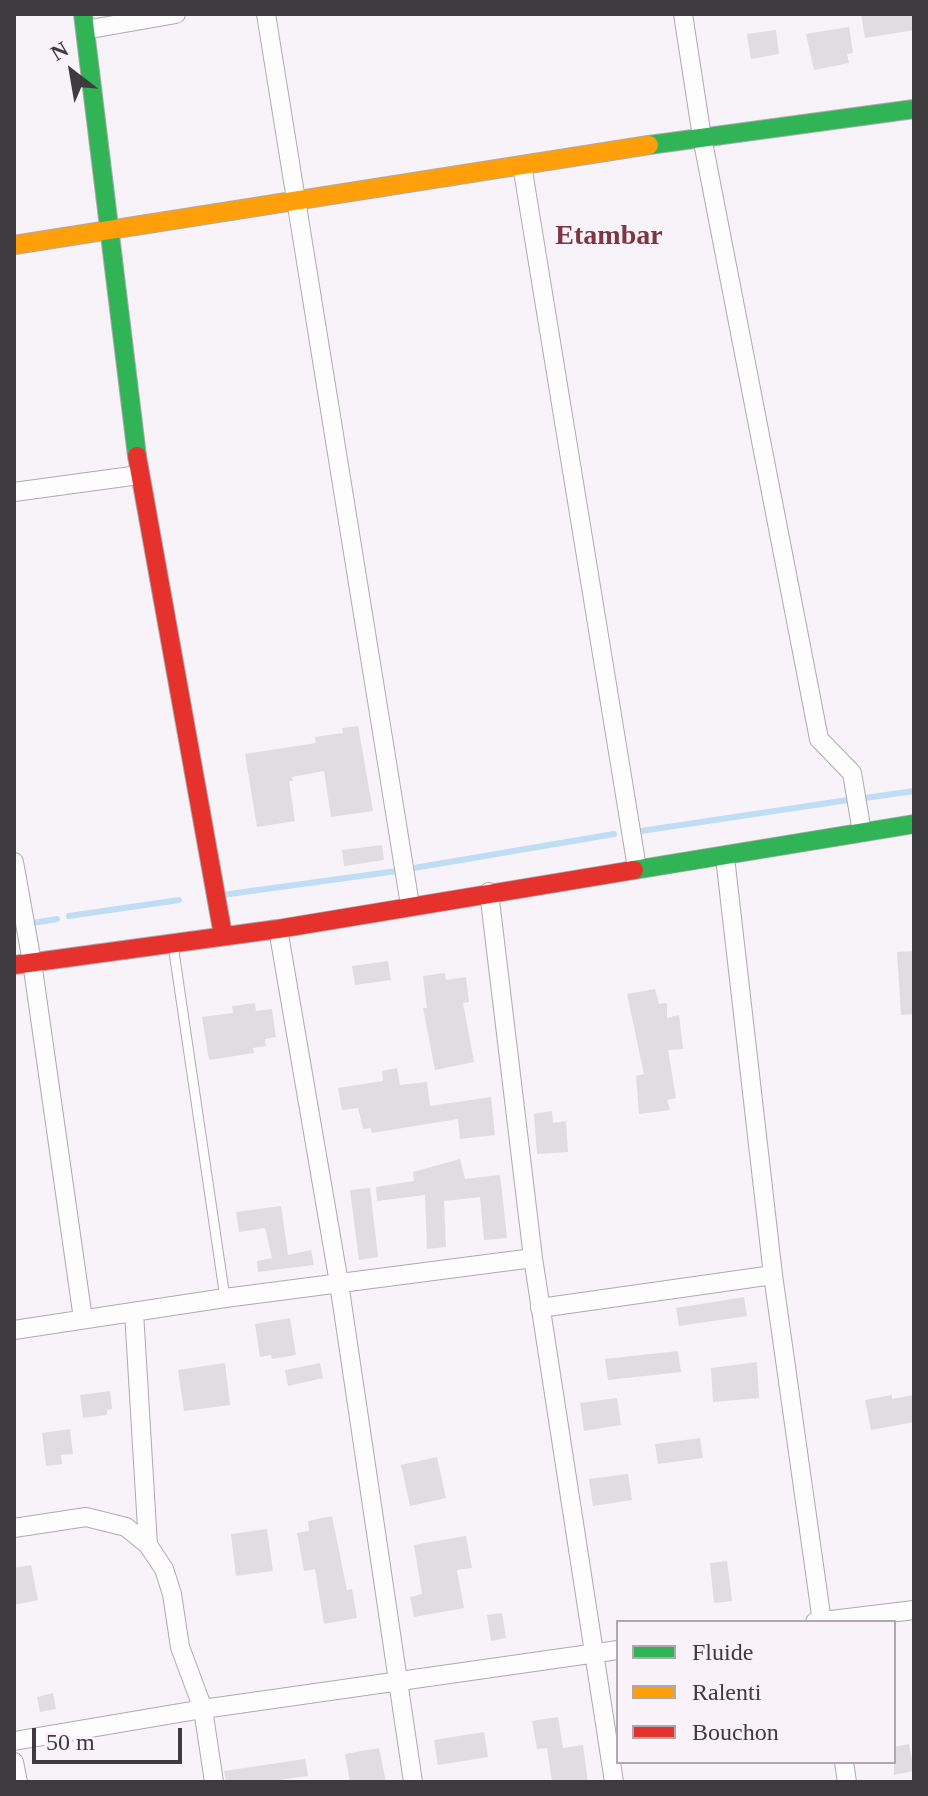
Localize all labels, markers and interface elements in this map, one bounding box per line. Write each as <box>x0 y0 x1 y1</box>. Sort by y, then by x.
north arrow <box>32 32 112 112</box>
text: N <box>46 36 73 66</box>
district label: Etambar <box>555 220 663 254</box>
legend <box>616 1620 896 1764</box>
text: Fluide <box>692 1639 753 1665</box>
text: Ralenti <box>692 1679 761 1705</box>
scale bar <box>36 1712 186 1762</box>
text: Bouchon <box>692 1719 779 1745</box>
text: 50 m <box>46 1729 95 1755</box>

